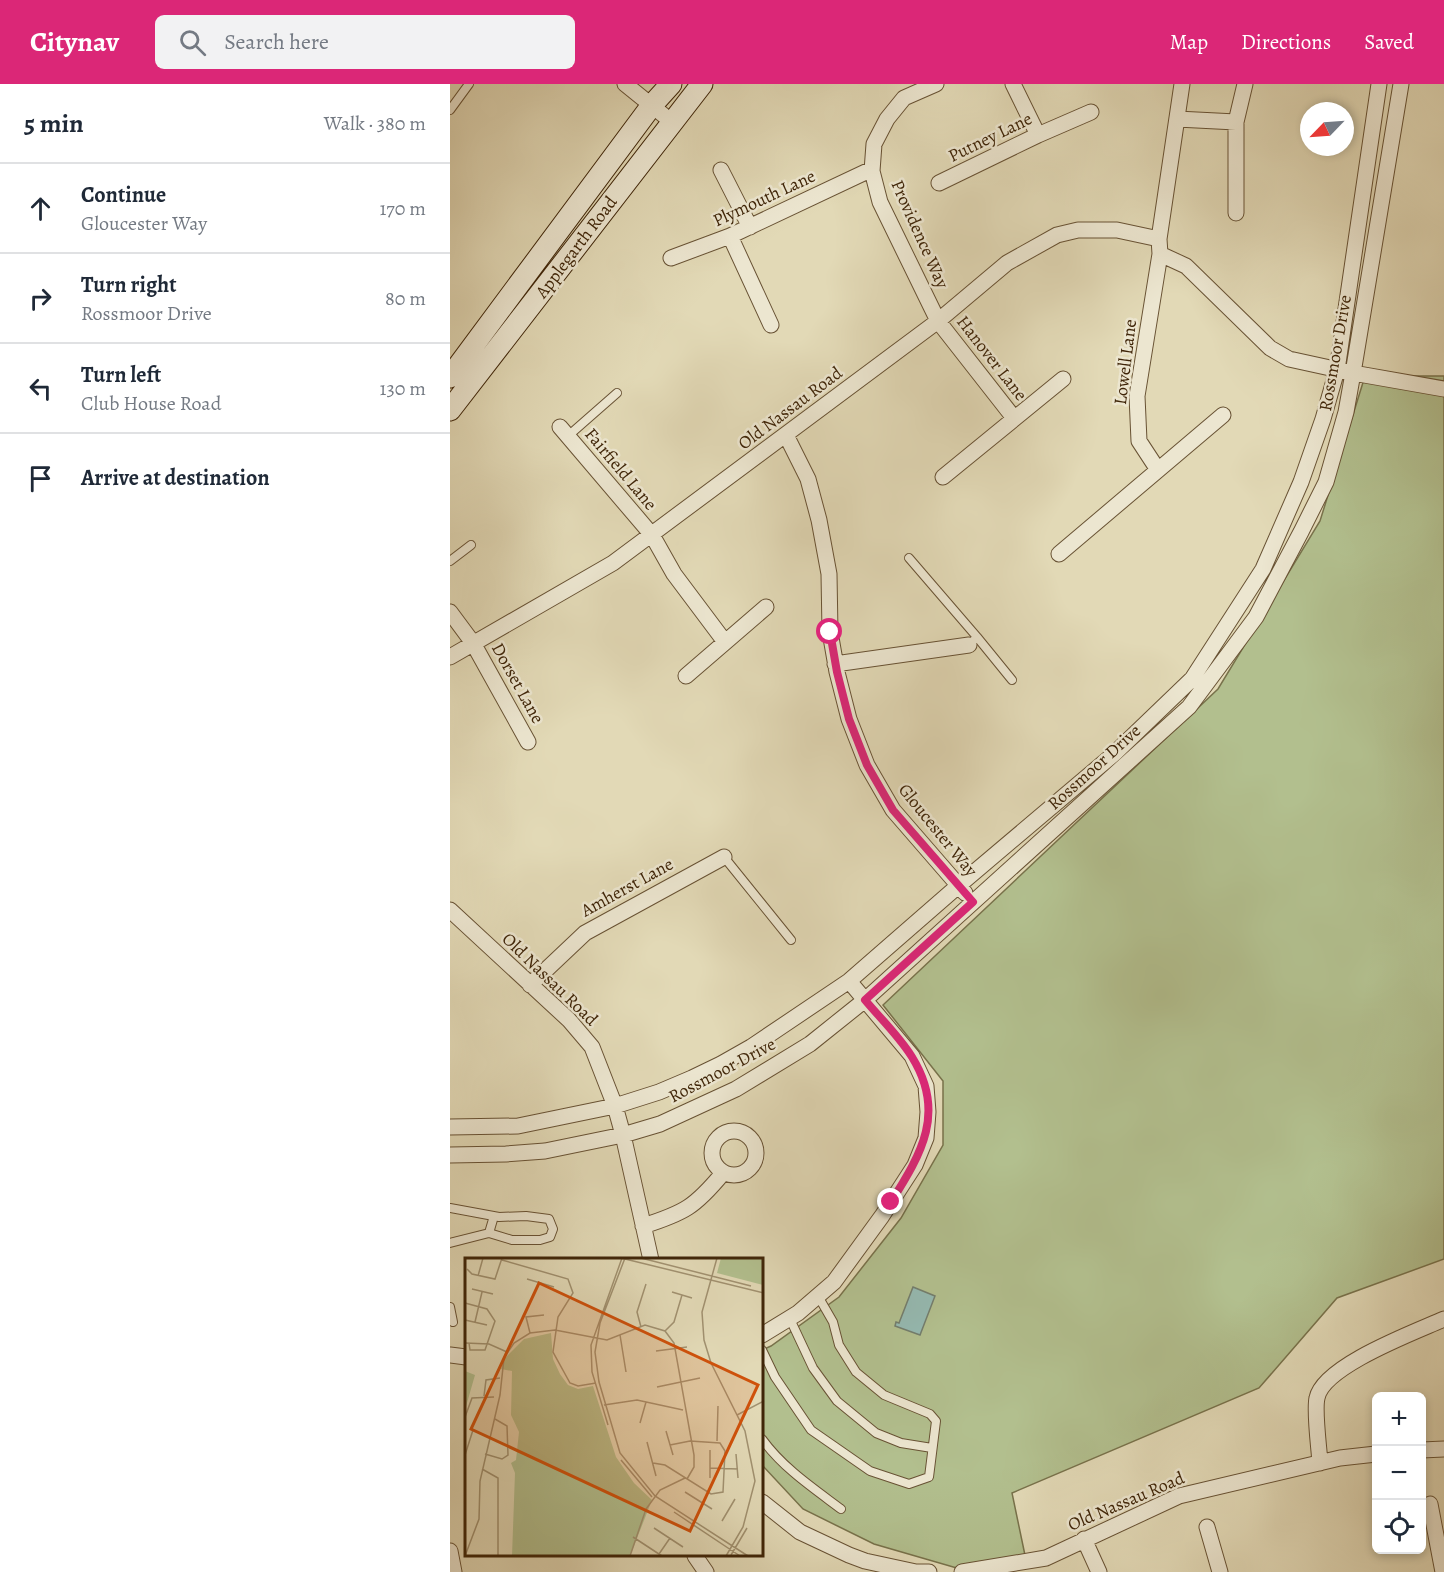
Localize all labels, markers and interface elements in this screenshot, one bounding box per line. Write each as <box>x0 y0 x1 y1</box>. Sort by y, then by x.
search box <box>155 15 575 69</box>
text: Citynav <box>30 23 119 61</box>
icon: search <box>176 26 209 59</box>
text: Search here <box>224 27 329 57</box>
text: Map <box>1170 28 1208 56</box>
text: Directions <box>1241 28 1331 56</box>
text: Saved <box>1364 28 1414 56</box>
north arrow <box>1300 102 1354 156</box>
text: 5 min <box>24 106 84 141</box>
street label: Putney Lane <box>944 106 1036 168</box>
text: Walk · 380 m <box>324 110 426 137</box>
street label: Plymouth Lane <box>709 164 819 232</box>
street label: Providence Way <box>885 176 955 293</box>
text: Continue <box>81 180 166 210</box>
street label: Applegarth Road <box>529 191 623 304</box>
icon: ahead <box>24 192 57 225</box>
text: 170 m <box>380 195 426 222</box>
text: Gloucester Way <box>81 210 207 237</box>
text: Turn right <box>81 270 177 300</box>
icon: right <box>24 282 57 315</box>
text: 80 m <box>385 285 426 312</box>
street label: Rossmoor Drive <box>1313 293 1357 413</box>
text: Rossmoor Drive <box>81 300 212 327</box>
street label: Hanover Lane <box>951 310 1033 406</box>
street label: Lowell Lane <box>1108 318 1142 406</box>
text: Turn left <box>81 360 161 390</box>
street label: Old Nassau Road <box>733 361 847 455</box>
icon: left <box>24 372 57 405</box>
text: 130 m <box>380 375 426 402</box>
text: Club House Road <box>81 390 221 417</box>
street label: Fairfield Lane <box>580 423 662 515</box>
icon: arrive <box>24 462 57 495</box>
text: Arrive at destination <box>81 463 270 493</box>
route start <box>816 618 842 644</box>
street label: Dorset Lane <box>486 638 550 728</box>
street label: Rossmoor Drive <box>1042 719 1146 815</box>
street label: Gloucester Way <box>893 778 984 882</box>
street label: Amherst Lane <box>576 852 677 923</box>
street label: Old Nassau Road <box>497 927 603 1031</box>
street label: Rossmoor Drive <box>664 1032 780 1108</box>
route end <box>877 1188 903 1214</box>
inset map <box>465 1258 764 1557</box>
map controls <box>1372 1392 1426 1554</box>
button: + <box>1372 1392 1426 1446</box>
button: − <box>1372 1446 1426 1500</box>
street label: Old Nassau Road <box>1064 1465 1188 1536</box>
button: locate <box>1372 1500 1426 1554</box>

